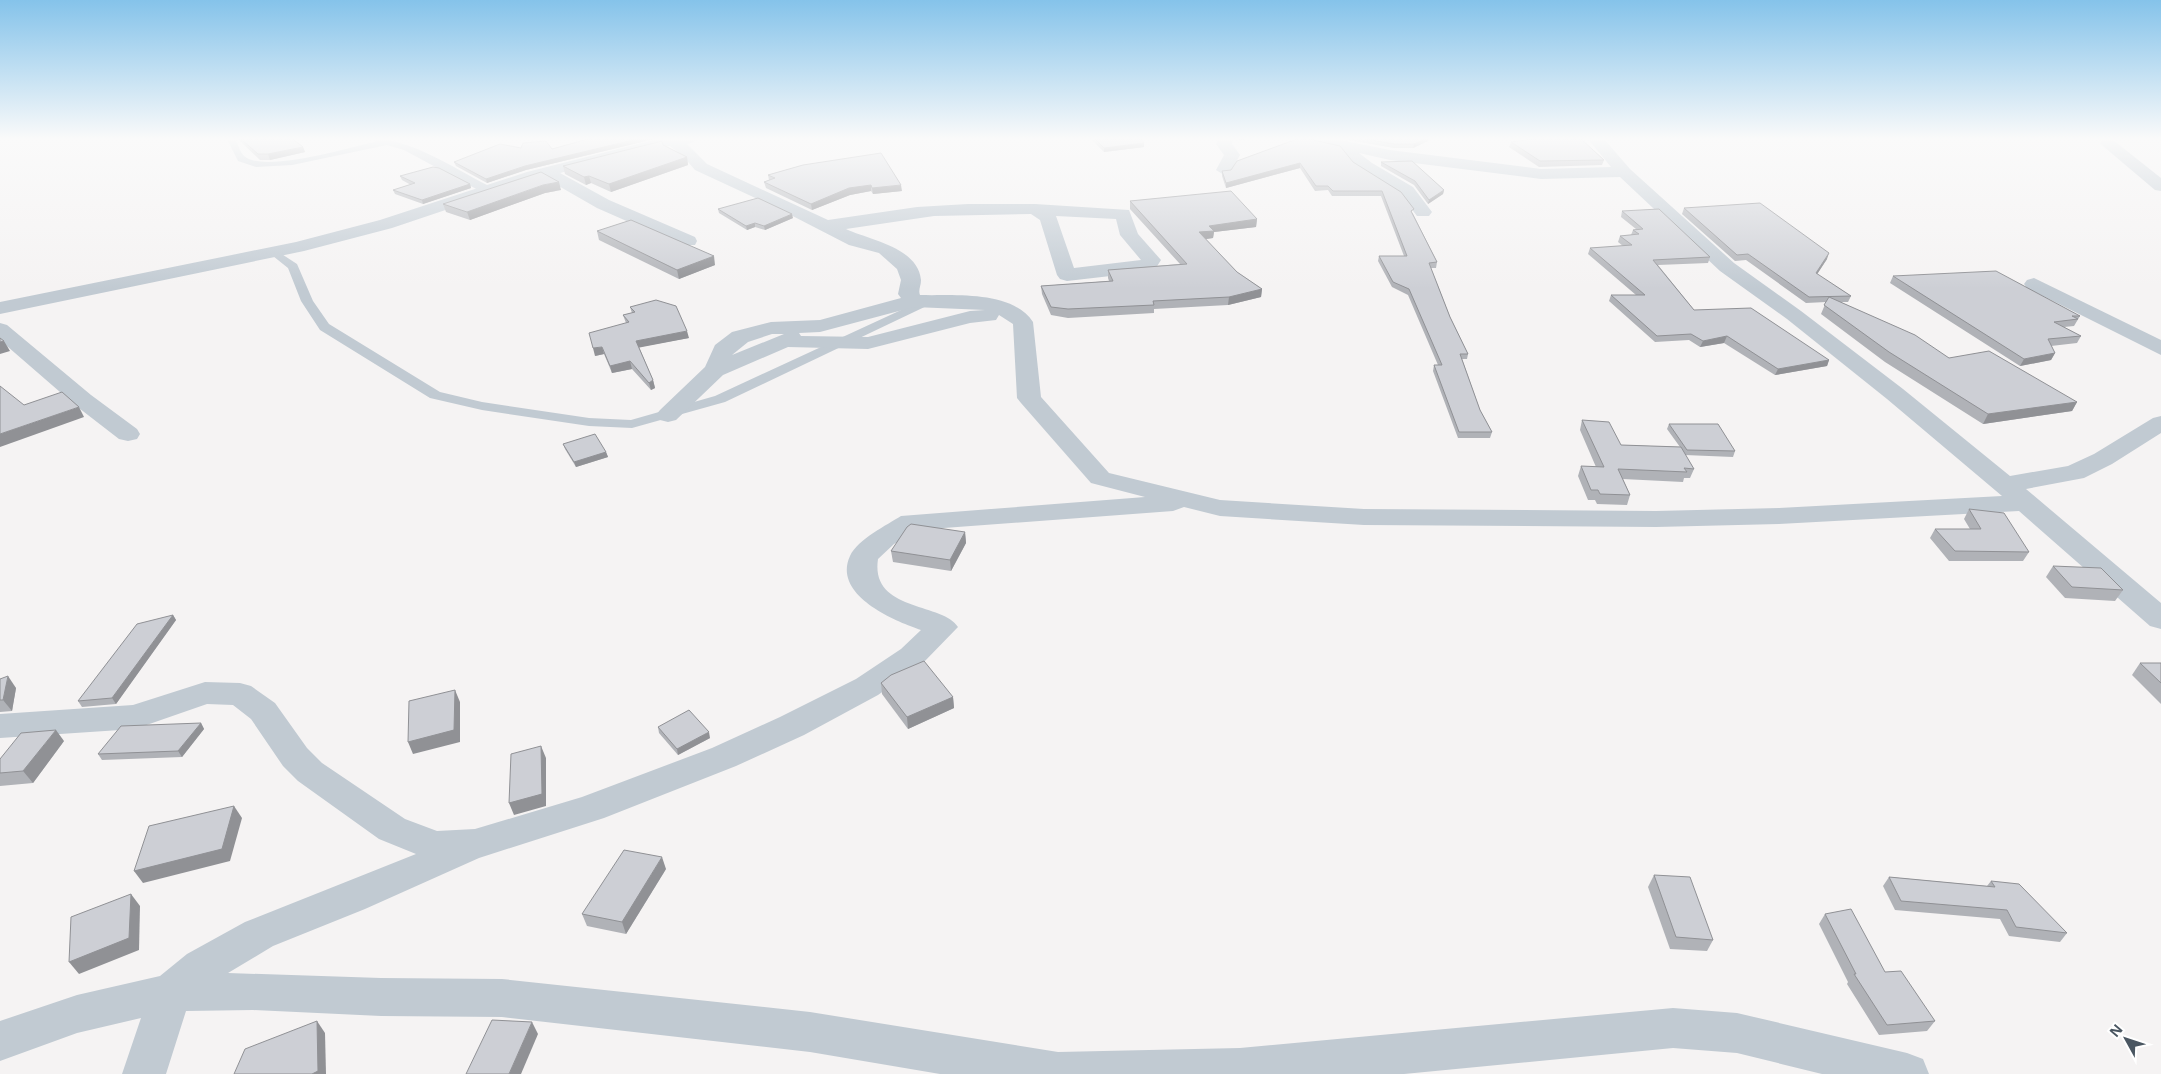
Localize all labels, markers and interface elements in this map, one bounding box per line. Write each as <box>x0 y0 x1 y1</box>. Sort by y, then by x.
north arrow <box>2101 1014 2151 1064</box>
text: N <box>2105 1020 2127 1041</box>

